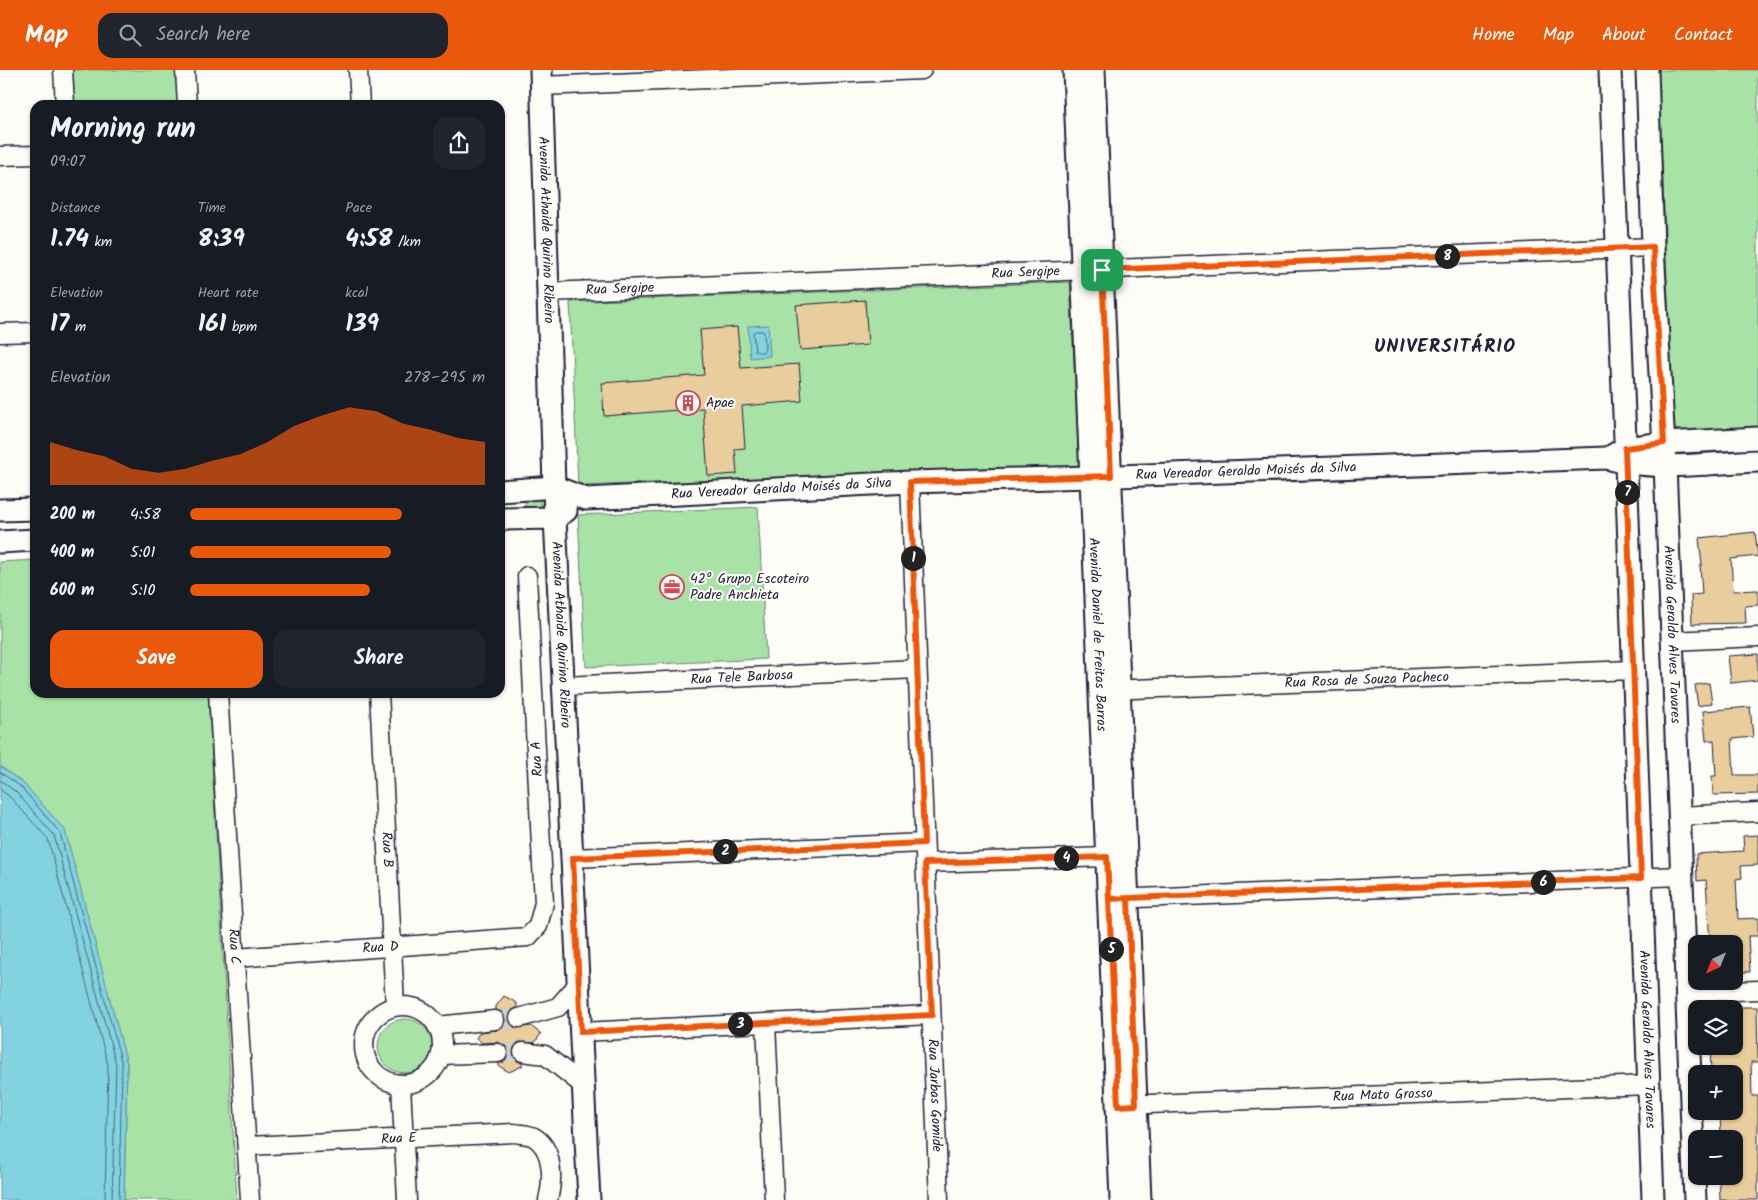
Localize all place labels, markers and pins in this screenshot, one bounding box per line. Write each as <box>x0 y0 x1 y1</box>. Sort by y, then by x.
pin: 8 <box>1434 244 1460 268</box>
pin <box>1081 249 1123 291</box>
building icon: Apae <box>675 390 701 416</box>
place label: Apae <box>706 392 735 414</box>
pin: 7 <box>1614 480 1640 504</box>
pin: 1 <box>900 546 926 570</box>
place label: 42º Grupo Escoteiro Padre Anchieta <box>690 568 809 606</box>
office icon: 42º Grupo Escoteiro Padre Anchieta <box>659 574 685 600</box>
pin: 2 <box>712 838 738 864</box>
pin: 4 <box>1054 846 1078 870</box>
pin: 6 <box>1530 870 1556 894</box>
pin: 5 <box>1098 936 1124 962</box>
pin: 3 <box>728 1012 752 1036</box>

